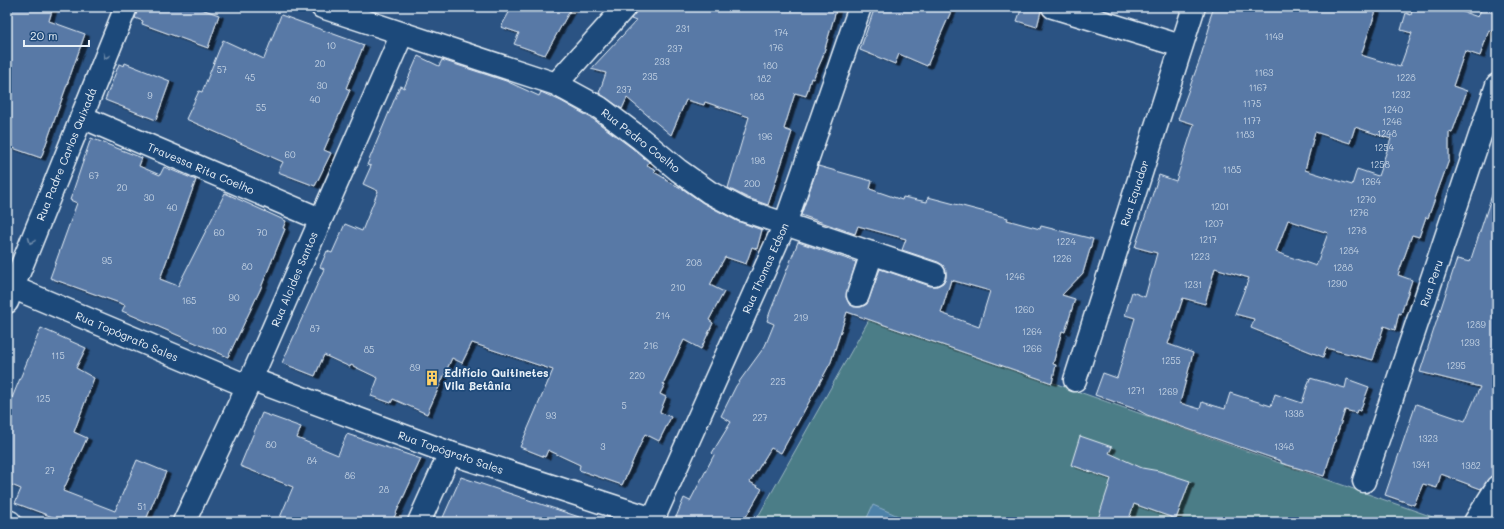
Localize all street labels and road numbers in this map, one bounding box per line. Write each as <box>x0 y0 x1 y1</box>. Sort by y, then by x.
street label: Rua Padre Carlos Quixadá <box>32 85 100 223</box>
street label: Rua Pedro Coelho <box>598 104 684 176</box>
street label: Travessa Rita Coelho <box>145 139 257 197</box>
street label: Rua Equador <box>1116 158 1152 228</box>
street label: Rua Thomas Edson <box>738 220 792 316</box>
street label: Rua Alcides Santos <box>267 229 321 329</box>
street label: Rua Peru <box>1416 258 1446 308</box>
street label: Rua Topógrafo Sales <box>73 308 181 364</box>
street label: Rua Topógrafo Sales <box>396 427 506 477</box>

